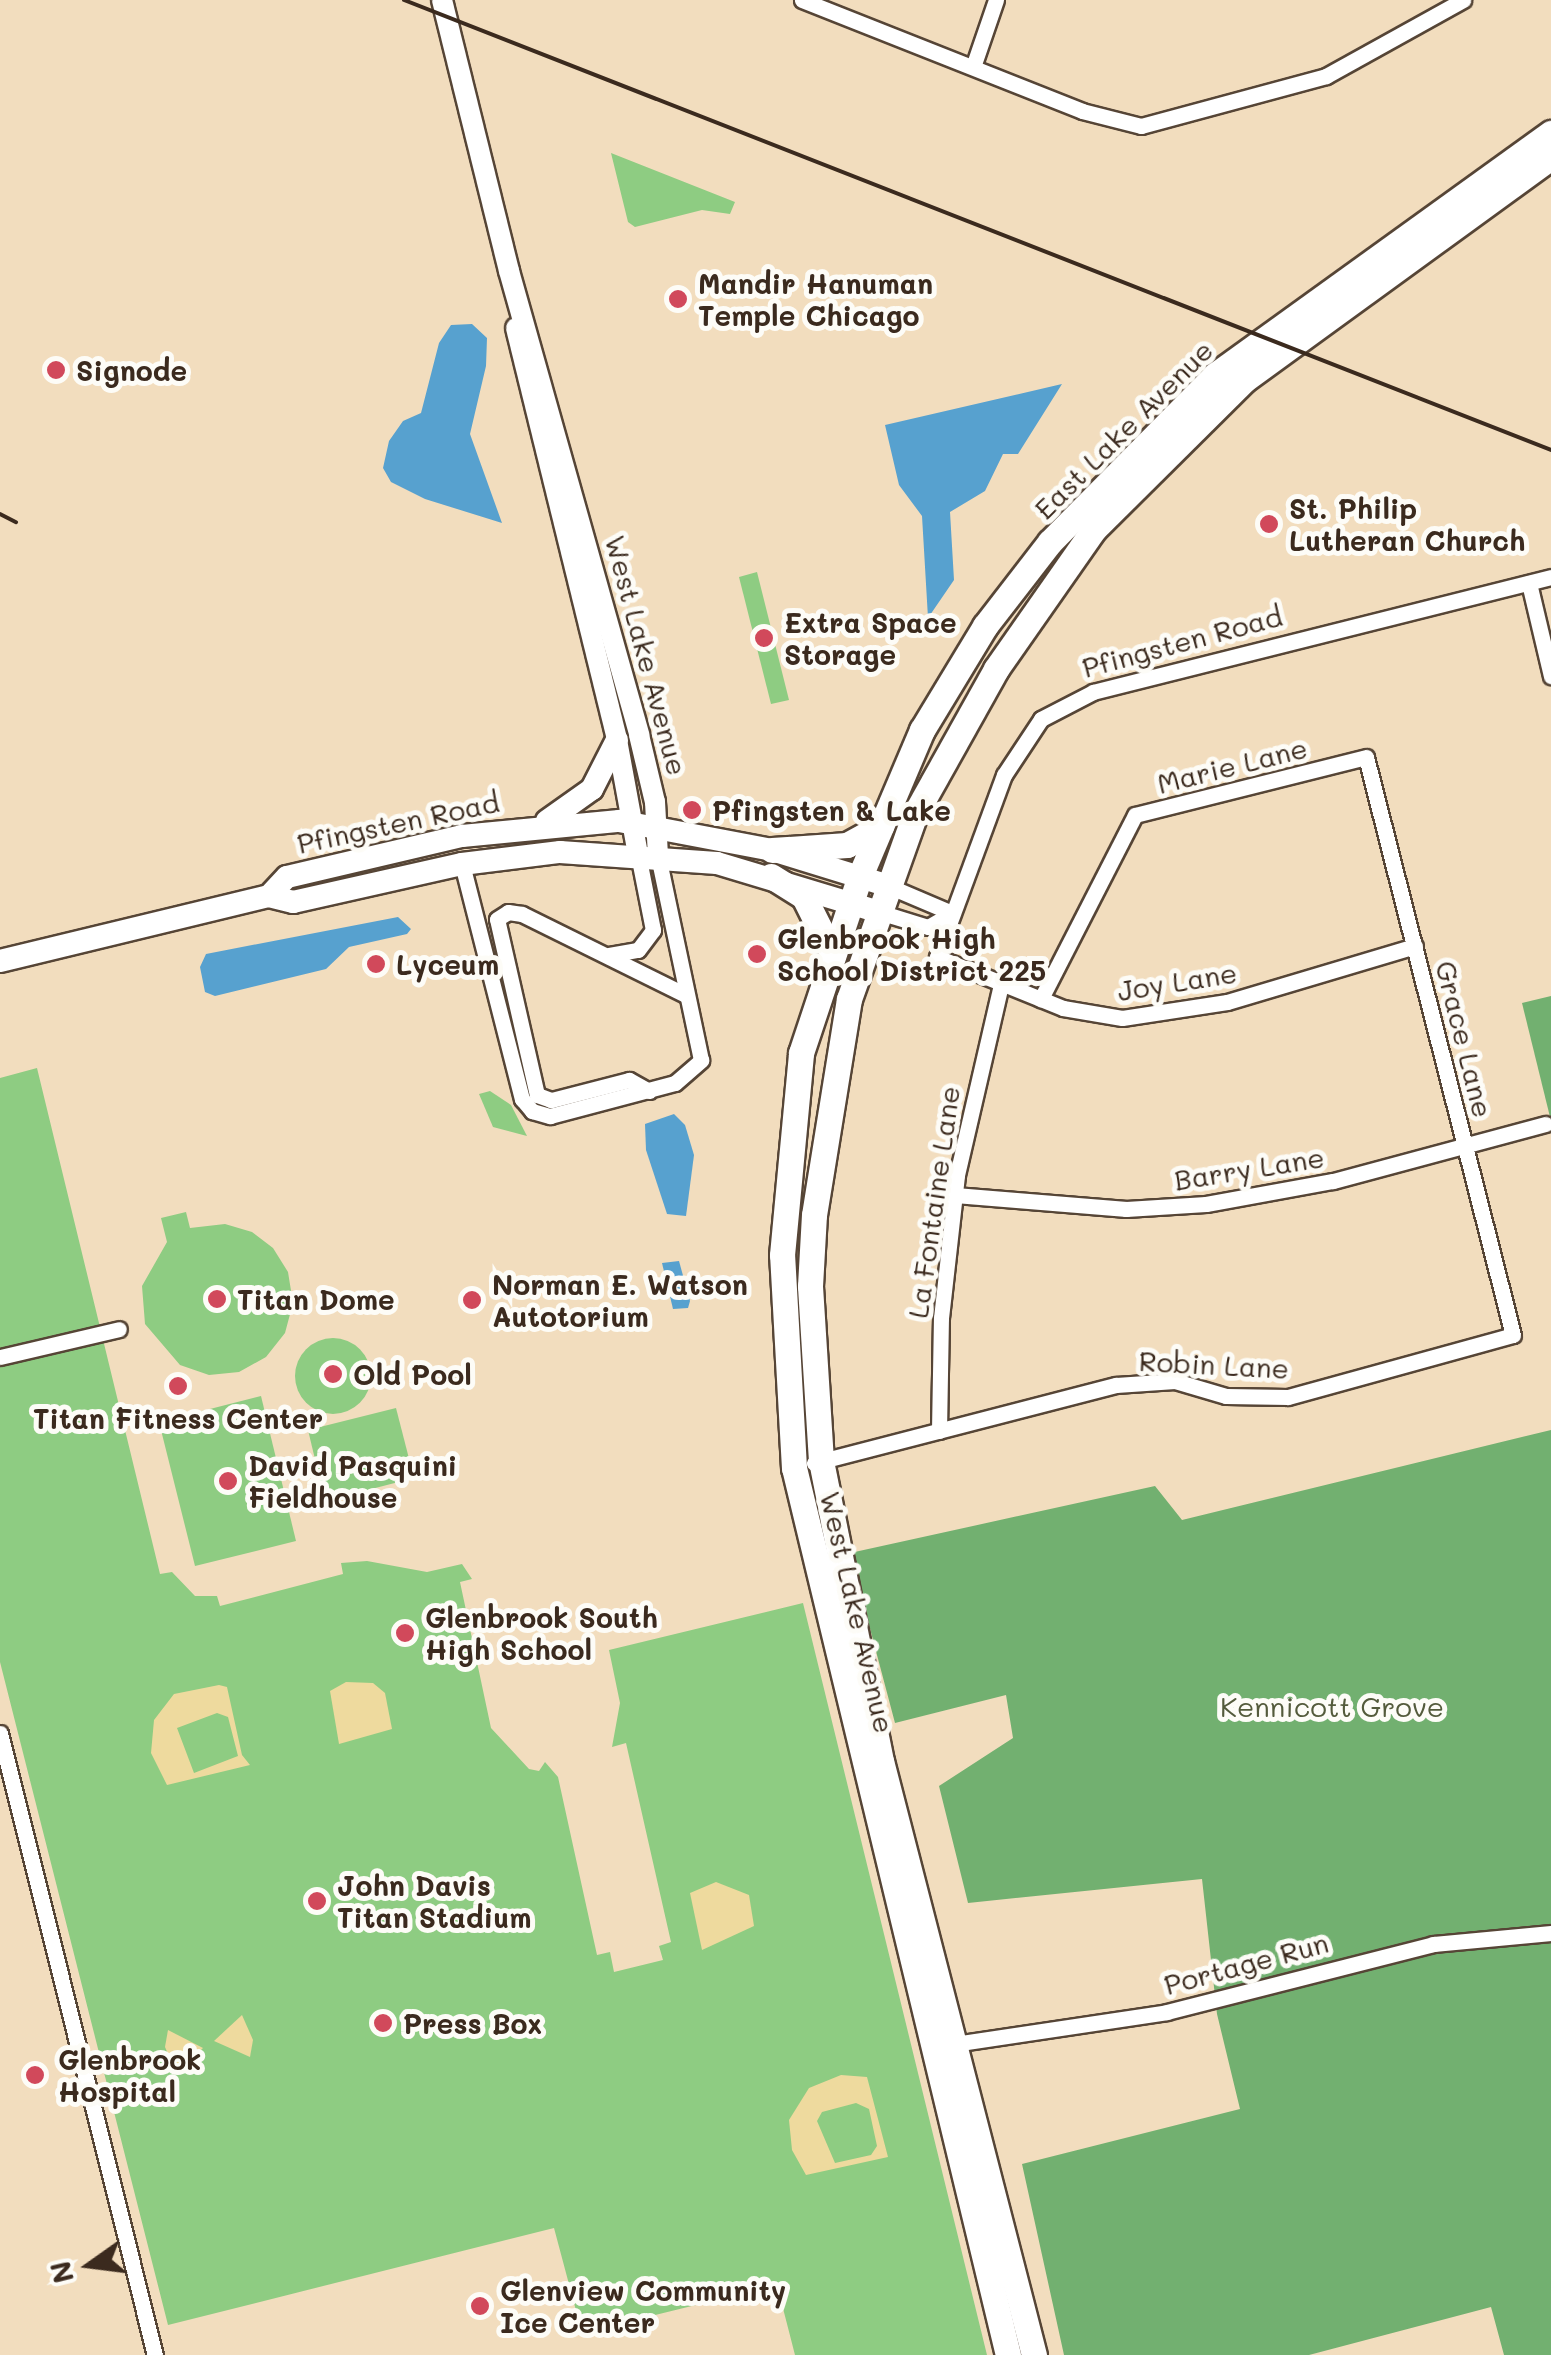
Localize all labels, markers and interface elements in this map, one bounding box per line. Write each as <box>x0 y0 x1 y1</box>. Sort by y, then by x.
place label: Mandir Hanuman Temple Chicago <box>698 266 933 332</box>
marker: Mandir Hanuman Temple Chicago <box>667 288 689 310</box>
street label: East Lake Avenue <box>1027 333 1219 525</box>
place label: Signode <box>76 353 187 387</box>
marker: Signode <box>45 359 67 381</box>
place label: St. Philip Lutheran Church <box>1289 491 1525 557</box>
marker: St. Philip Lutheran Church <box>1258 513 1280 535</box>
street label: West Lake Avenue <box>599 531 695 779</box>
street label: Pfingsten Road <box>1078 598 1286 684</box>
place label: Extra Space Storage <box>784 605 957 671</box>
marker: Extra Space Storage <box>753 627 775 649</box>
street label: Marie Lane <box>1153 730 1311 800</box>
street label: Pfingsten Road <box>294 784 502 860</box>
place label: Pfingsten & Lake <box>712 793 951 827</box>
marker: Pfingsten & Lake <box>681 799 703 821</box>
place label: Glenbrook High School District 225 <box>777 921 1046 987</box>
marker: Glenbrook High School District 225 <box>746 943 768 965</box>
place label: Lyceum <box>396 947 499 981</box>
marker: Lyceum <box>365 953 387 975</box>
street label: Joy Lane <box>1115 955 1239 1007</box>
street label: Grace Lane <box>1429 957 1501 1121</box>
street label: La Fontaine Lane <box>900 1084 966 1320</box>
street label: Barry Lane <box>1172 1140 1326 1196</box>
place label: Norman E. Watson Autotorium <box>492 1267 748 1333</box>
place label: Titan Dome <box>237 1282 395 1316</box>
marker: Titan Dome <box>206 1288 228 1310</box>
marker: Norman E. Watson Autotorium <box>461 1289 483 1311</box>
street label: Robin Lane <box>1138 1343 1290 1385</box>
place label: Old Pool <box>353 1357 472 1391</box>
marker: Old Pool <box>322 1363 344 1385</box>
marker: Titan Fitness Center <box>167 1375 189 1397</box>
place label: Titan Fitness Center <box>33 1401 323 1435</box>
place label: David Pasquini Fieldhouse <box>248 1448 457 1514</box>
marker: David Pasquini Fieldhouse <box>217 1470 239 1492</box>
street label: West Lake Avenue <box>814 1488 902 1736</box>
place label: Glenbrook South High School <box>425 1600 658 1666</box>
marker: Glenbrook South High School <box>394 1622 416 1644</box>
park label: Kennicott Grove <box>1220 1689 1444 1723</box>
place label: John Davis Titan Stadium <box>337 1868 531 1934</box>
marker: John Davis Titan Stadium <box>306 1890 328 1912</box>
street label: Portage Run <box>1160 1925 1332 2001</box>
place label: Press Box <box>403 2006 542 2040</box>
marker: Press Box <box>372 2012 394 2034</box>
place label: Glenbrook Hospital <box>58 2042 201 2108</box>
marker: Glenbrook Hospital <box>22 2062 48 2088</box>
north arrow <box>40 2215 140 2315</box>
text: N <box>41 2258 81 2287</box>
place label: Glenview Community Ice Center <box>500 2273 786 2339</box>
marker: Glenview Community Ice Center <box>469 2295 491 2317</box>

